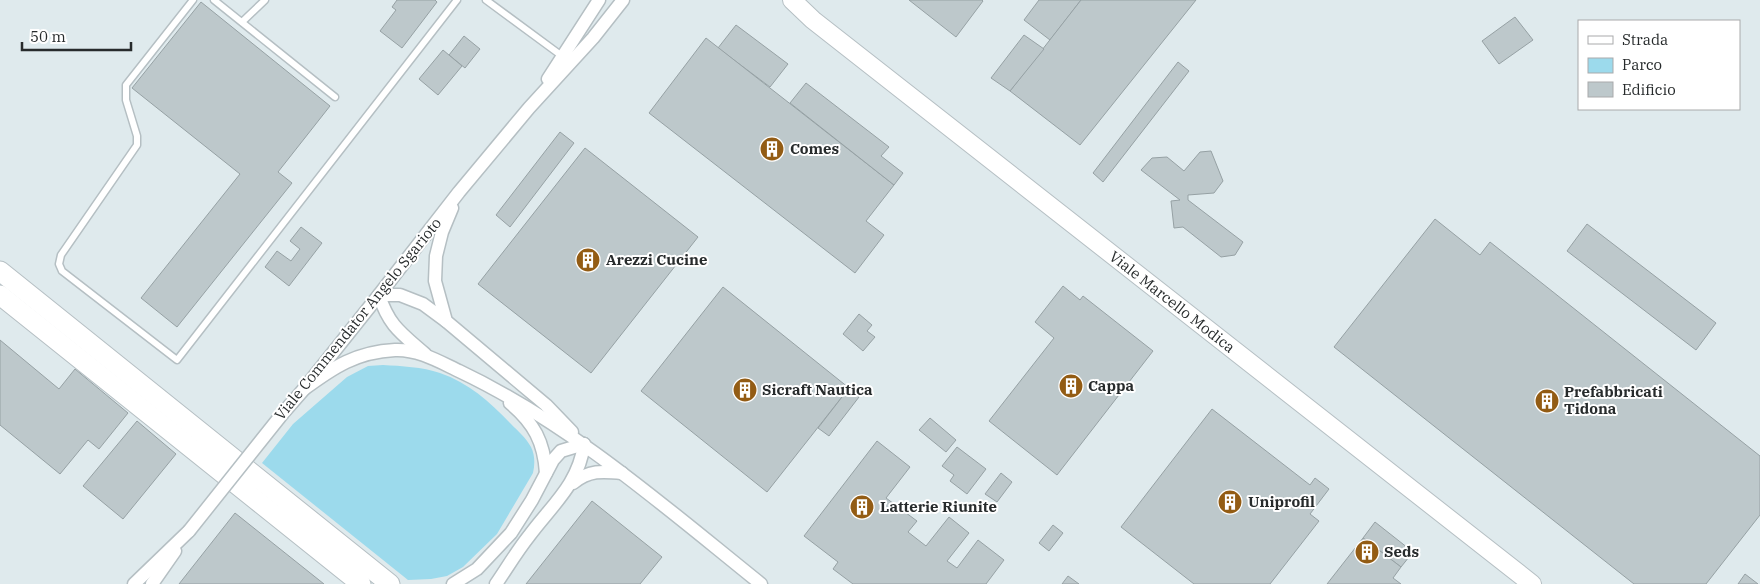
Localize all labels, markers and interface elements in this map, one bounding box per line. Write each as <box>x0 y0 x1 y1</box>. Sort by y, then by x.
scale bar <box>22 20 131 52</box>
legend <box>1578 20 1740 110</box>
text: 50 m <box>30 27 66 46</box>
text: Strada <box>1622 30 1668 49</box>
text: Parco <box>1622 55 1662 74</box>
text: Edificio <box>1622 80 1676 99</box>
building icon: Comes <box>759 136 785 162</box>
place label: Comes <box>790 139 839 158</box>
street label: Viale Commendator Angelo Sgarioto <box>270 214 445 424</box>
building icon: Arezzi Cucine <box>575 247 601 273</box>
street label: Viale Marcello Modica <box>1106 247 1239 357</box>
place label: Arezzi Cucine <box>606 250 707 269</box>
building icon: Cappa <box>1058 373 1084 399</box>
place label: Cappa <box>1088 376 1135 395</box>
building icon: Sicraft Nautica <box>732 377 758 403</box>
place label: Sicraft Nautica <box>762 380 873 399</box>
place label: Prefabbricati Tidona <box>1564 382 1663 418</box>
building icon: Prefabbricati Tidona <box>1534 388 1560 414</box>
building icon: Uniprofil <box>1217 489 1243 515</box>
place label: Uniprofil <box>1248 492 1315 511</box>
building icon: Latterie Riunite <box>849 494 875 520</box>
place label: Latterie Riunite <box>880 497 997 516</box>
building icon: Seds <box>1354 539 1380 565</box>
place label: Seds <box>1384 542 1419 561</box>

